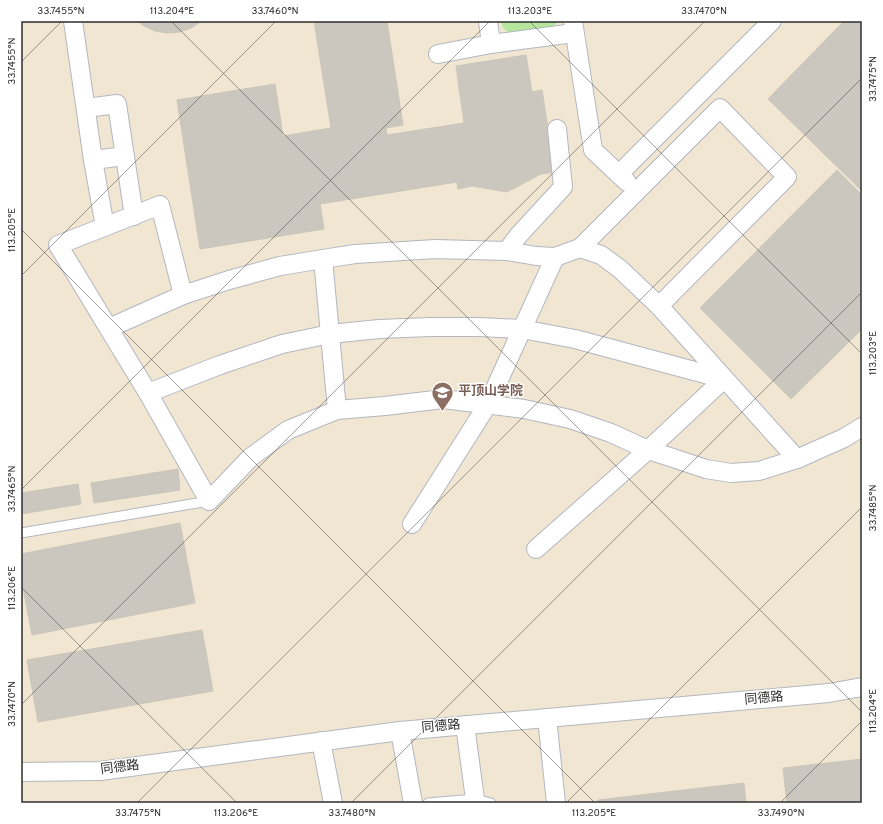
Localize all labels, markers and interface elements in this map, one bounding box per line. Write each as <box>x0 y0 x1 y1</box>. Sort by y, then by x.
text: 33.7455°N <box>37 5 85 18</box>
text: 113.204°E <box>150 5 194 18</box>
text: 33.7460°N <box>251 5 299 18</box>
text: 113.203°E <box>508 5 552 18</box>
text: 33.7470°N <box>681 5 727 18</box>
text: 33.7455°N <box>6 37 19 85</box>
text: 33.7475°N <box>867 56 880 102</box>
text: 113.205°E <box>6 208 19 252</box>
text: 113.203°E <box>867 331 880 375</box>
school or university icon: 平顶山学院 <box>429 379 455 412</box>
place label: 平顶山学院 <box>458 383 523 400</box>
text: 33.7465°N <box>6 465 19 513</box>
text: 33.7485°N <box>867 484 880 532</box>
text: 113.206°E <box>6 566 19 610</box>
text: 33.7470°N <box>6 681 19 727</box>
street label: 同德路 <box>744 688 784 709</box>
text: 113.204°E <box>867 689 880 733</box>
street label: 同德路 <box>421 716 461 737</box>
street label: 同德路 <box>100 757 140 778</box>
text: 33.7475°N <box>115 807 161 820</box>
text: 113.206°E <box>214 807 258 820</box>
text: 33.7480°N <box>328 807 376 820</box>
text: 113.205°E <box>572 807 616 820</box>
text: 33.7490°N <box>757 807 805 820</box>

